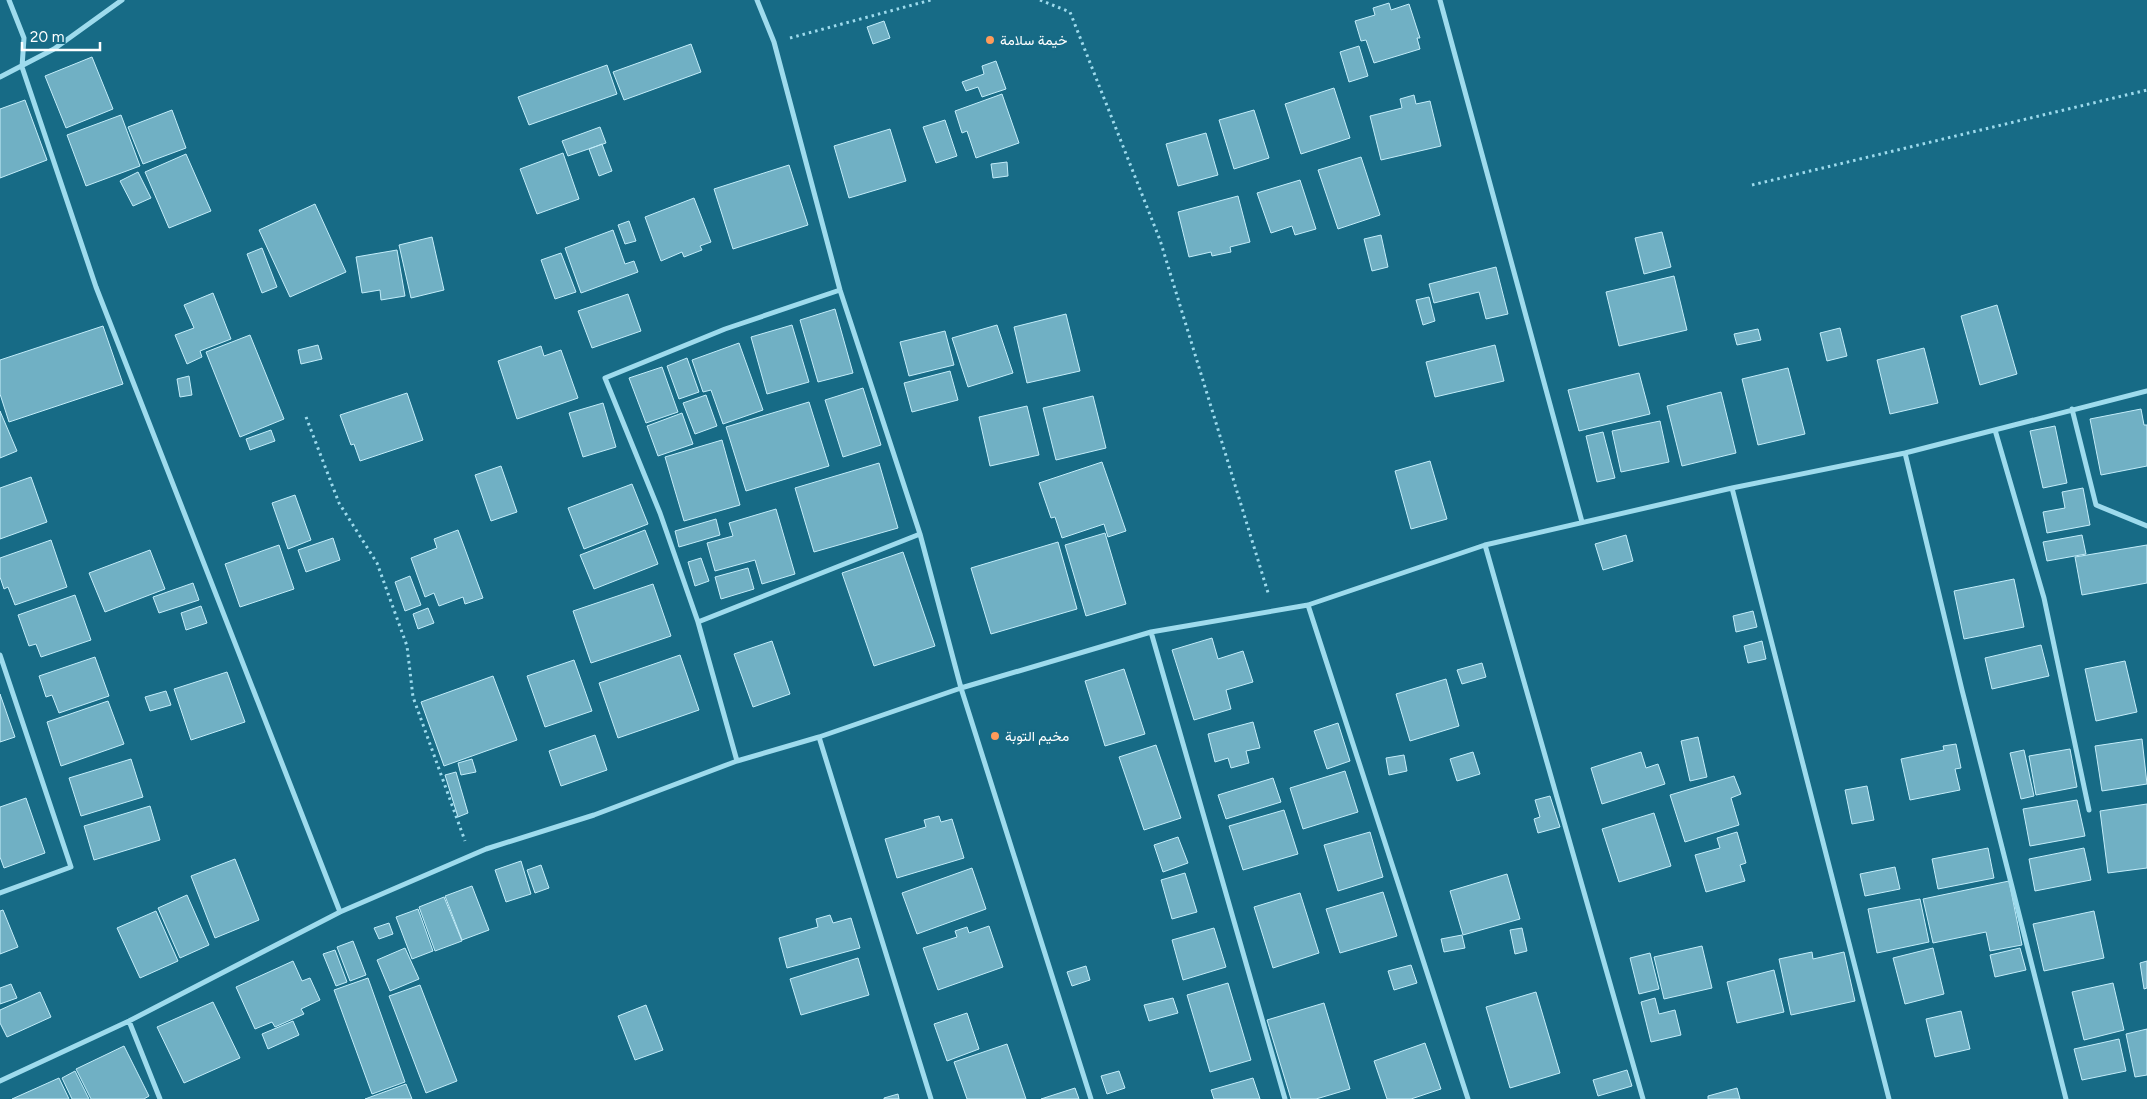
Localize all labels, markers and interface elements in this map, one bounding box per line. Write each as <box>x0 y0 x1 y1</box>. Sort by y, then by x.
scale bar <box>22 20 100 52</box>
text: 20 m <box>30 28 64 46</box>
place label: خيمة سلامة <box>1000 32 1067 49</box>
marker: خيمة سلامة <box>984 34 996 46</box>
place label: مخيم التوبة <box>1005 728 1069 745</box>
marker: مخيم التوبة <box>989 730 1001 742</box>

